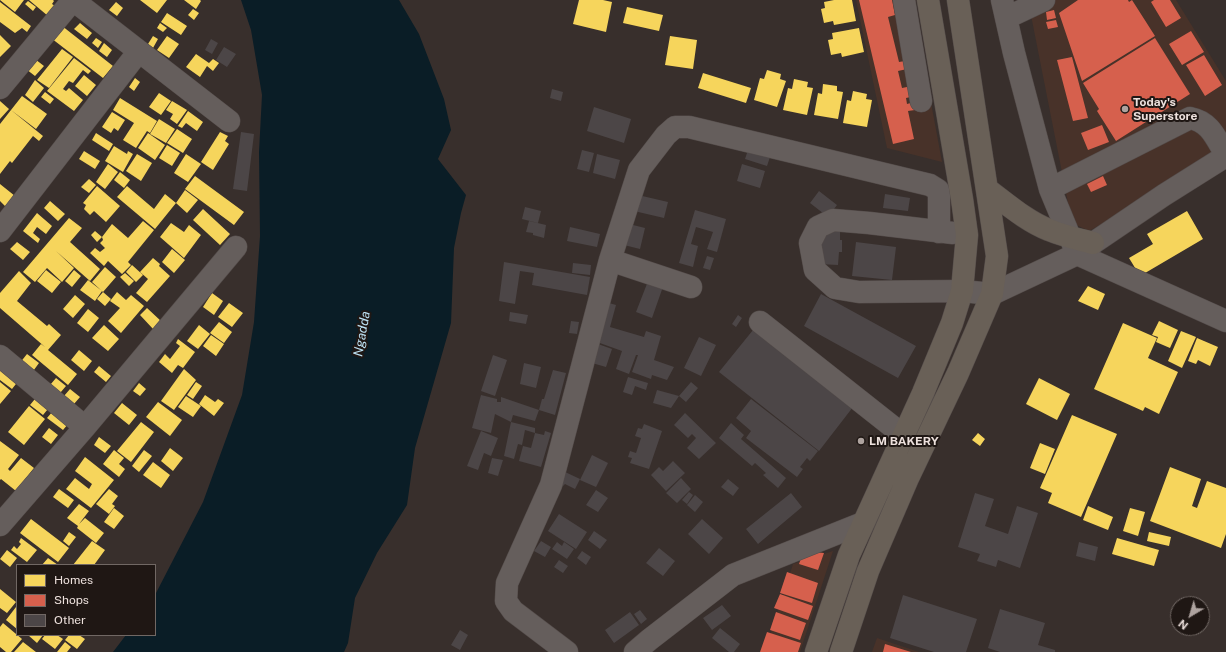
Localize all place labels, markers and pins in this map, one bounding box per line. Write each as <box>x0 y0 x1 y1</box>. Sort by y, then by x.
place label: Today's Superstore <box>1133 95 1197 123</box>
marker: Today's Superstore <box>1120 104 1130 114</box>
place label: LM BAKERY <box>869 434 939 448</box>
marker: LM BAKERY <box>856 436 866 446</box>

